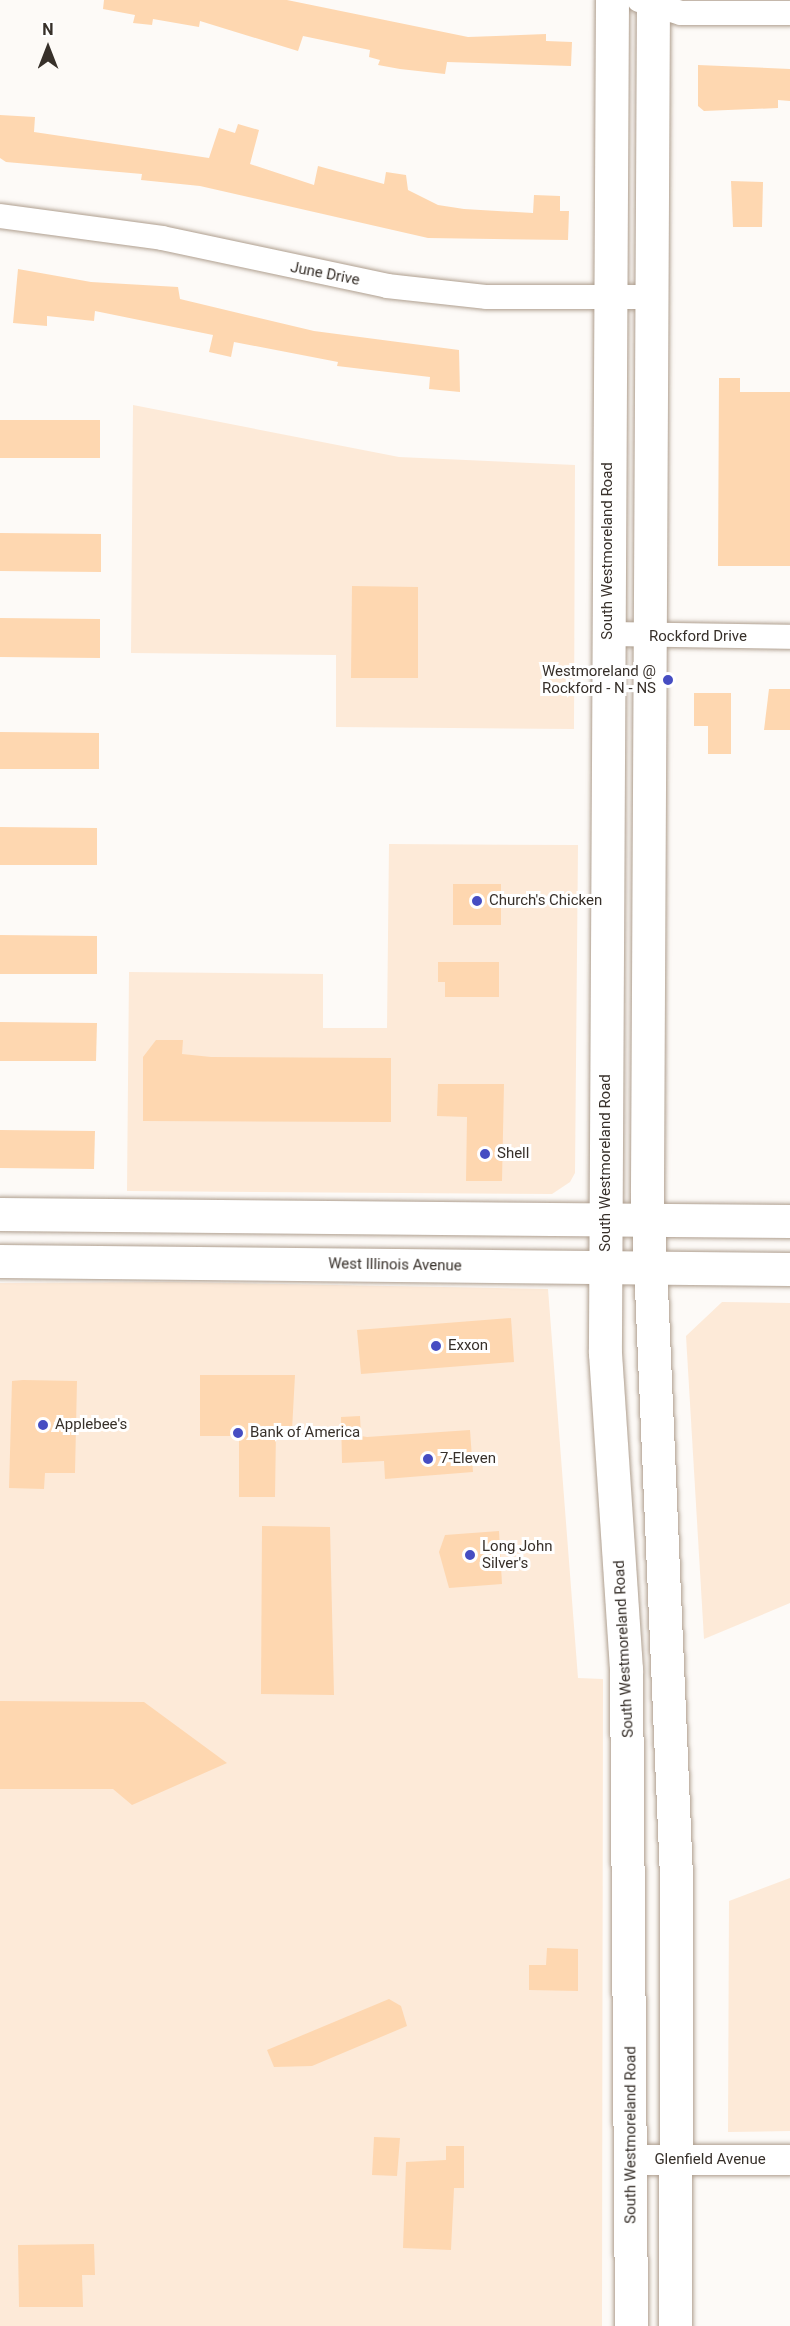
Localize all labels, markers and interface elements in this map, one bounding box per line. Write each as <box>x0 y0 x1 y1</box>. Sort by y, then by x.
north arrow <box>18 18 78 78</box>
text: N <box>42 20 54 39</box>
street label: June Drive <box>289 258 361 290</box>
street label: South Westmoreland Road <box>599 462 617 640</box>
street label: Rockford Drive <box>649 628 747 646</box>
place label: Westmoreland @ Rockford - N - NS <box>542 662 656 697</box>
marker: Westmoreland @ Rockford - N - NS <box>661 673 675 687</box>
place label: Church's Chicken <box>489 892 602 910</box>
marker: Church's Chicken <box>470 894 484 908</box>
street label: South Westmoreland Road <box>597 1074 615 1252</box>
place label: Shell <box>497 1145 529 1163</box>
marker: Shell <box>478 1147 492 1161</box>
street label: West Illinois Avenue <box>328 1255 462 1275</box>
place label: Exxon <box>448 1337 488 1355</box>
marker: Exxon <box>429 1339 443 1353</box>
place label: Applebee's <box>55 1416 127 1434</box>
marker: Applebee's <box>36 1418 50 1432</box>
place label: Bank of America <box>250 1424 360 1442</box>
marker: Bank of America <box>231 1426 245 1440</box>
place label: 7-Eleven <box>440 1450 496 1468</box>
marker: 7-Eleven <box>421 1452 435 1466</box>
place label: Long John Silver's <box>482 1537 552 1572</box>
marker: Long John Silver's <box>463 1548 477 1562</box>
street label: South Westmoreland Road <box>610 1560 638 1738</box>
street label: South Westmoreland Road <box>622 2046 640 2224</box>
street label: Glenfield Avenue <box>654 2151 766 2169</box>

